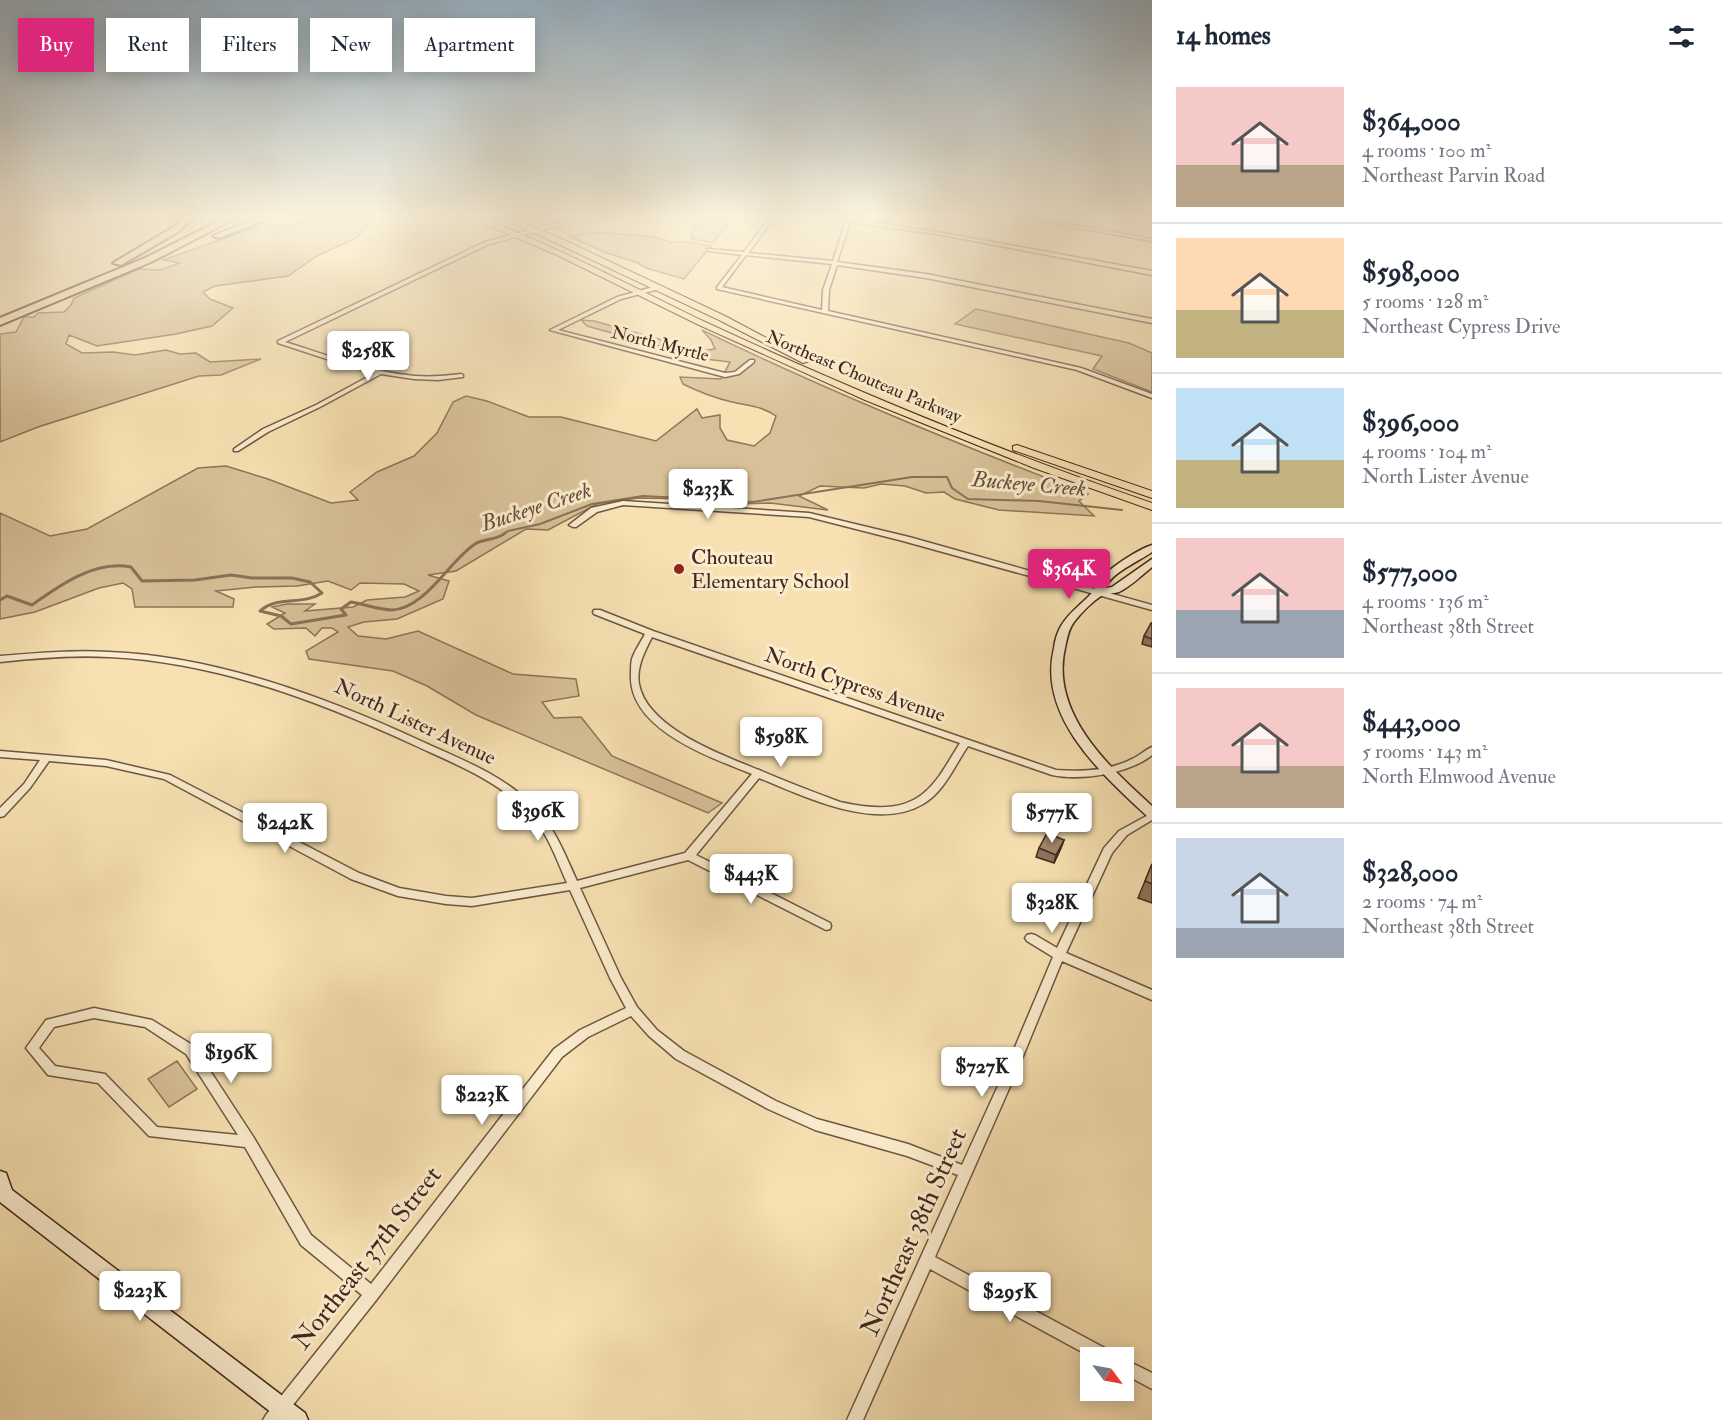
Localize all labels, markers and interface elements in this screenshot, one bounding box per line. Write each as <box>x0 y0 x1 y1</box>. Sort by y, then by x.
chip: Buy <box>18 18 94 72</box>
chip: Rent <box>106 18 189 72</box>
chip: Filters <box>201 18 298 72</box>
chip: New <box>310 18 392 72</box>
chip: Apartment <box>404 18 535 72</box>
text: 14 homes <box>1176 20 1271 52</box>
icon: filters <box>1665 20 1698 53</box>
text: $364,000 <box>1362 106 1461 138</box>
icon: home <box>1224 111 1296 183</box>
text: 4 rooms · 100 m² <box>1362 138 1491 163</box>
text: Northeast Parvin Road <box>1362 163 1545 188</box>
text: $598,000 <box>1362 257 1460 289</box>
icon: home <box>1224 262 1296 334</box>
text: 5 rooms · 128 m² <box>1362 289 1488 314</box>
text: Northeast Cypress Drive <box>1362 314 1560 339</box>
street label: North Myrtle <box>609 321 712 367</box>
street label: Northeast Chouteau Parkway <box>763 325 966 429</box>
pin: $258K <box>326 331 410 382</box>
text: $258K <box>341 338 395 363</box>
text: $396,000 <box>1362 407 1459 439</box>
icon: home <box>1224 412 1296 484</box>
text: 4 rooms · 104 m² <box>1362 439 1492 464</box>
text: North Lister Avenue <box>1362 464 1529 489</box>
water label: Buckeye Creek <box>970 465 1087 503</box>
pin: $233K <box>666 469 750 520</box>
water label: Buckeye Creek <box>476 476 595 538</box>
text: $233K <box>683 476 733 501</box>
place label: Chouteau Elementary School <box>691 544 850 595</box>
pin: $364K <box>1027 549 1111 600</box>
text: $364K <box>1042 556 1096 581</box>
text: $577,000 <box>1362 557 1458 589</box>
marker: Chouteau Elementary School <box>672 562 686 576</box>
icon: home <box>1224 562 1296 634</box>
text: 4 rooms · 136 m² <box>1362 589 1489 614</box>
text: Northeast 38th Street <box>1362 614 1534 639</box>
street label: North Cypress Avenue <box>761 641 949 729</box>
street label: North Lister Avenue <box>330 673 500 771</box>
text: $443,000 <box>1362 707 1461 739</box>
icon: home <box>1224 712 1296 784</box>
pin: $598K <box>739 717 823 768</box>
text: $598K <box>754 724 808 749</box>
text: 5 rooms · 143 m² <box>1362 739 1487 764</box>
text: North Elmwood Avenue <box>1362 764 1556 789</box>
pin: $396K <box>496 791 580 842</box>
pin: $577K <box>1010 793 1094 844</box>
text: $396K <box>511 798 565 823</box>
text: $577K <box>1026 800 1078 825</box>
pin: $242K <box>243 803 327 854</box>
text: $242K <box>257 810 313 835</box>
pin: $443K <box>709 854 793 905</box>
text: $328,000 <box>1362 857 1458 889</box>
text: $443K <box>724 861 778 886</box>
icon: home <box>1224 862 1296 934</box>
pin: $328K <box>1010 883 1094 934</box>
text: 2 rooms · 74 m² <box>1362 889 1483 914</box>
text: $328K <box>1026 890 1078 915</box>
text: Northeast 38th Street <box>1362 914 1534 939</box>
pin: $196K <box>189 1033 273 1084</box>
text: $196K <box>205 1040 257 1065</box>
pin: $727K <box>940 1047 1024 1098</box>
text: $727K <box>955 1054 1009 1079</box>
pin: $223K <box>440 1075 524 1126</box>
text: $223K <box>455 1082 509 1107</box>
street label: Northeast 38th Street <box>854 1123 974 1341</box>
street label: Northeast 37th Street <box>286 1160 448 1356</box>
pin: $223K <box>98 1271 182 1322</box>
pin: $295K <box>968 1272 1052 1323</box>
text: $223K <box>113 1278 167 1303</box>
text: $295K <box>983 1279 1037 1304</box>
north arrow <box>1080 1347 1134 1401</box>
map controls <box>1080 1347 1134 1401</box>

